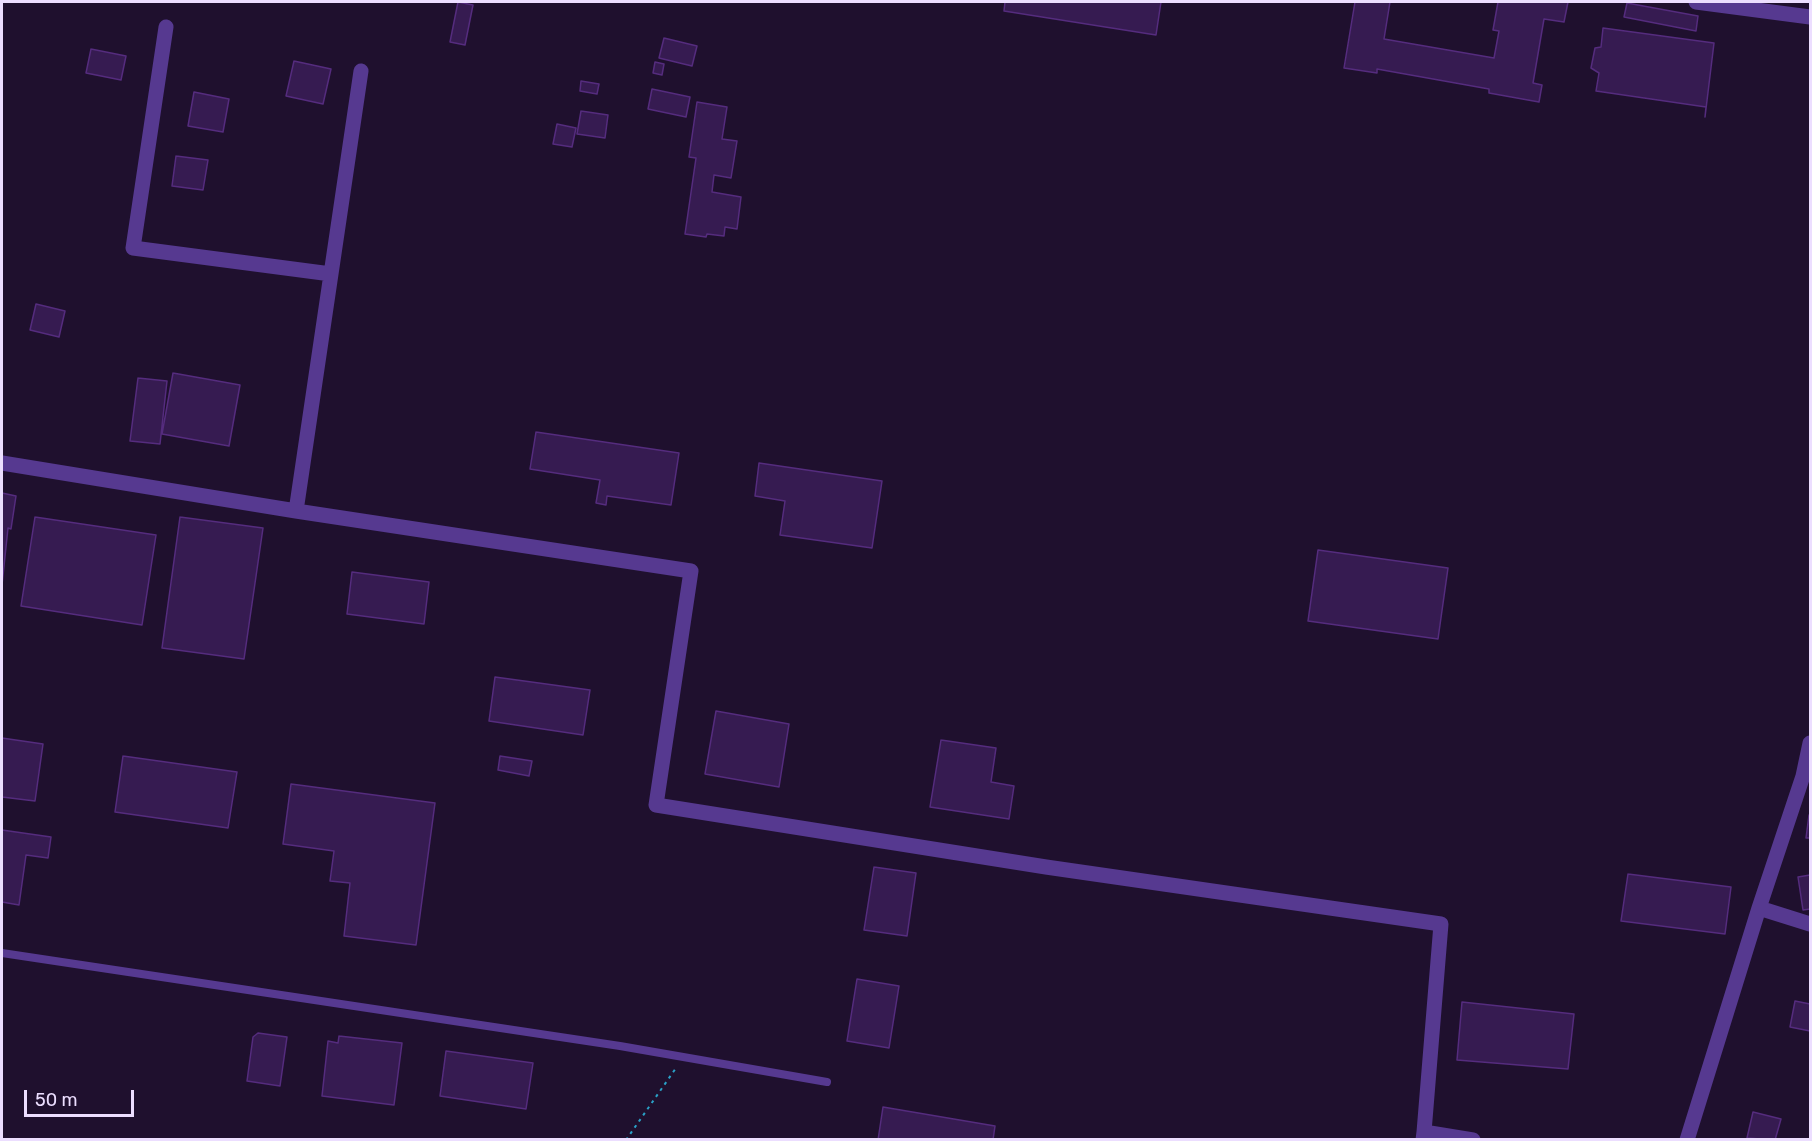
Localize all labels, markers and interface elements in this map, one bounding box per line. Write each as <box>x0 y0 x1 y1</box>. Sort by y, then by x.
scale bar <box>27 1078 136 1116</box>
text: 50 m <box>35 1089 78 1111</box>

